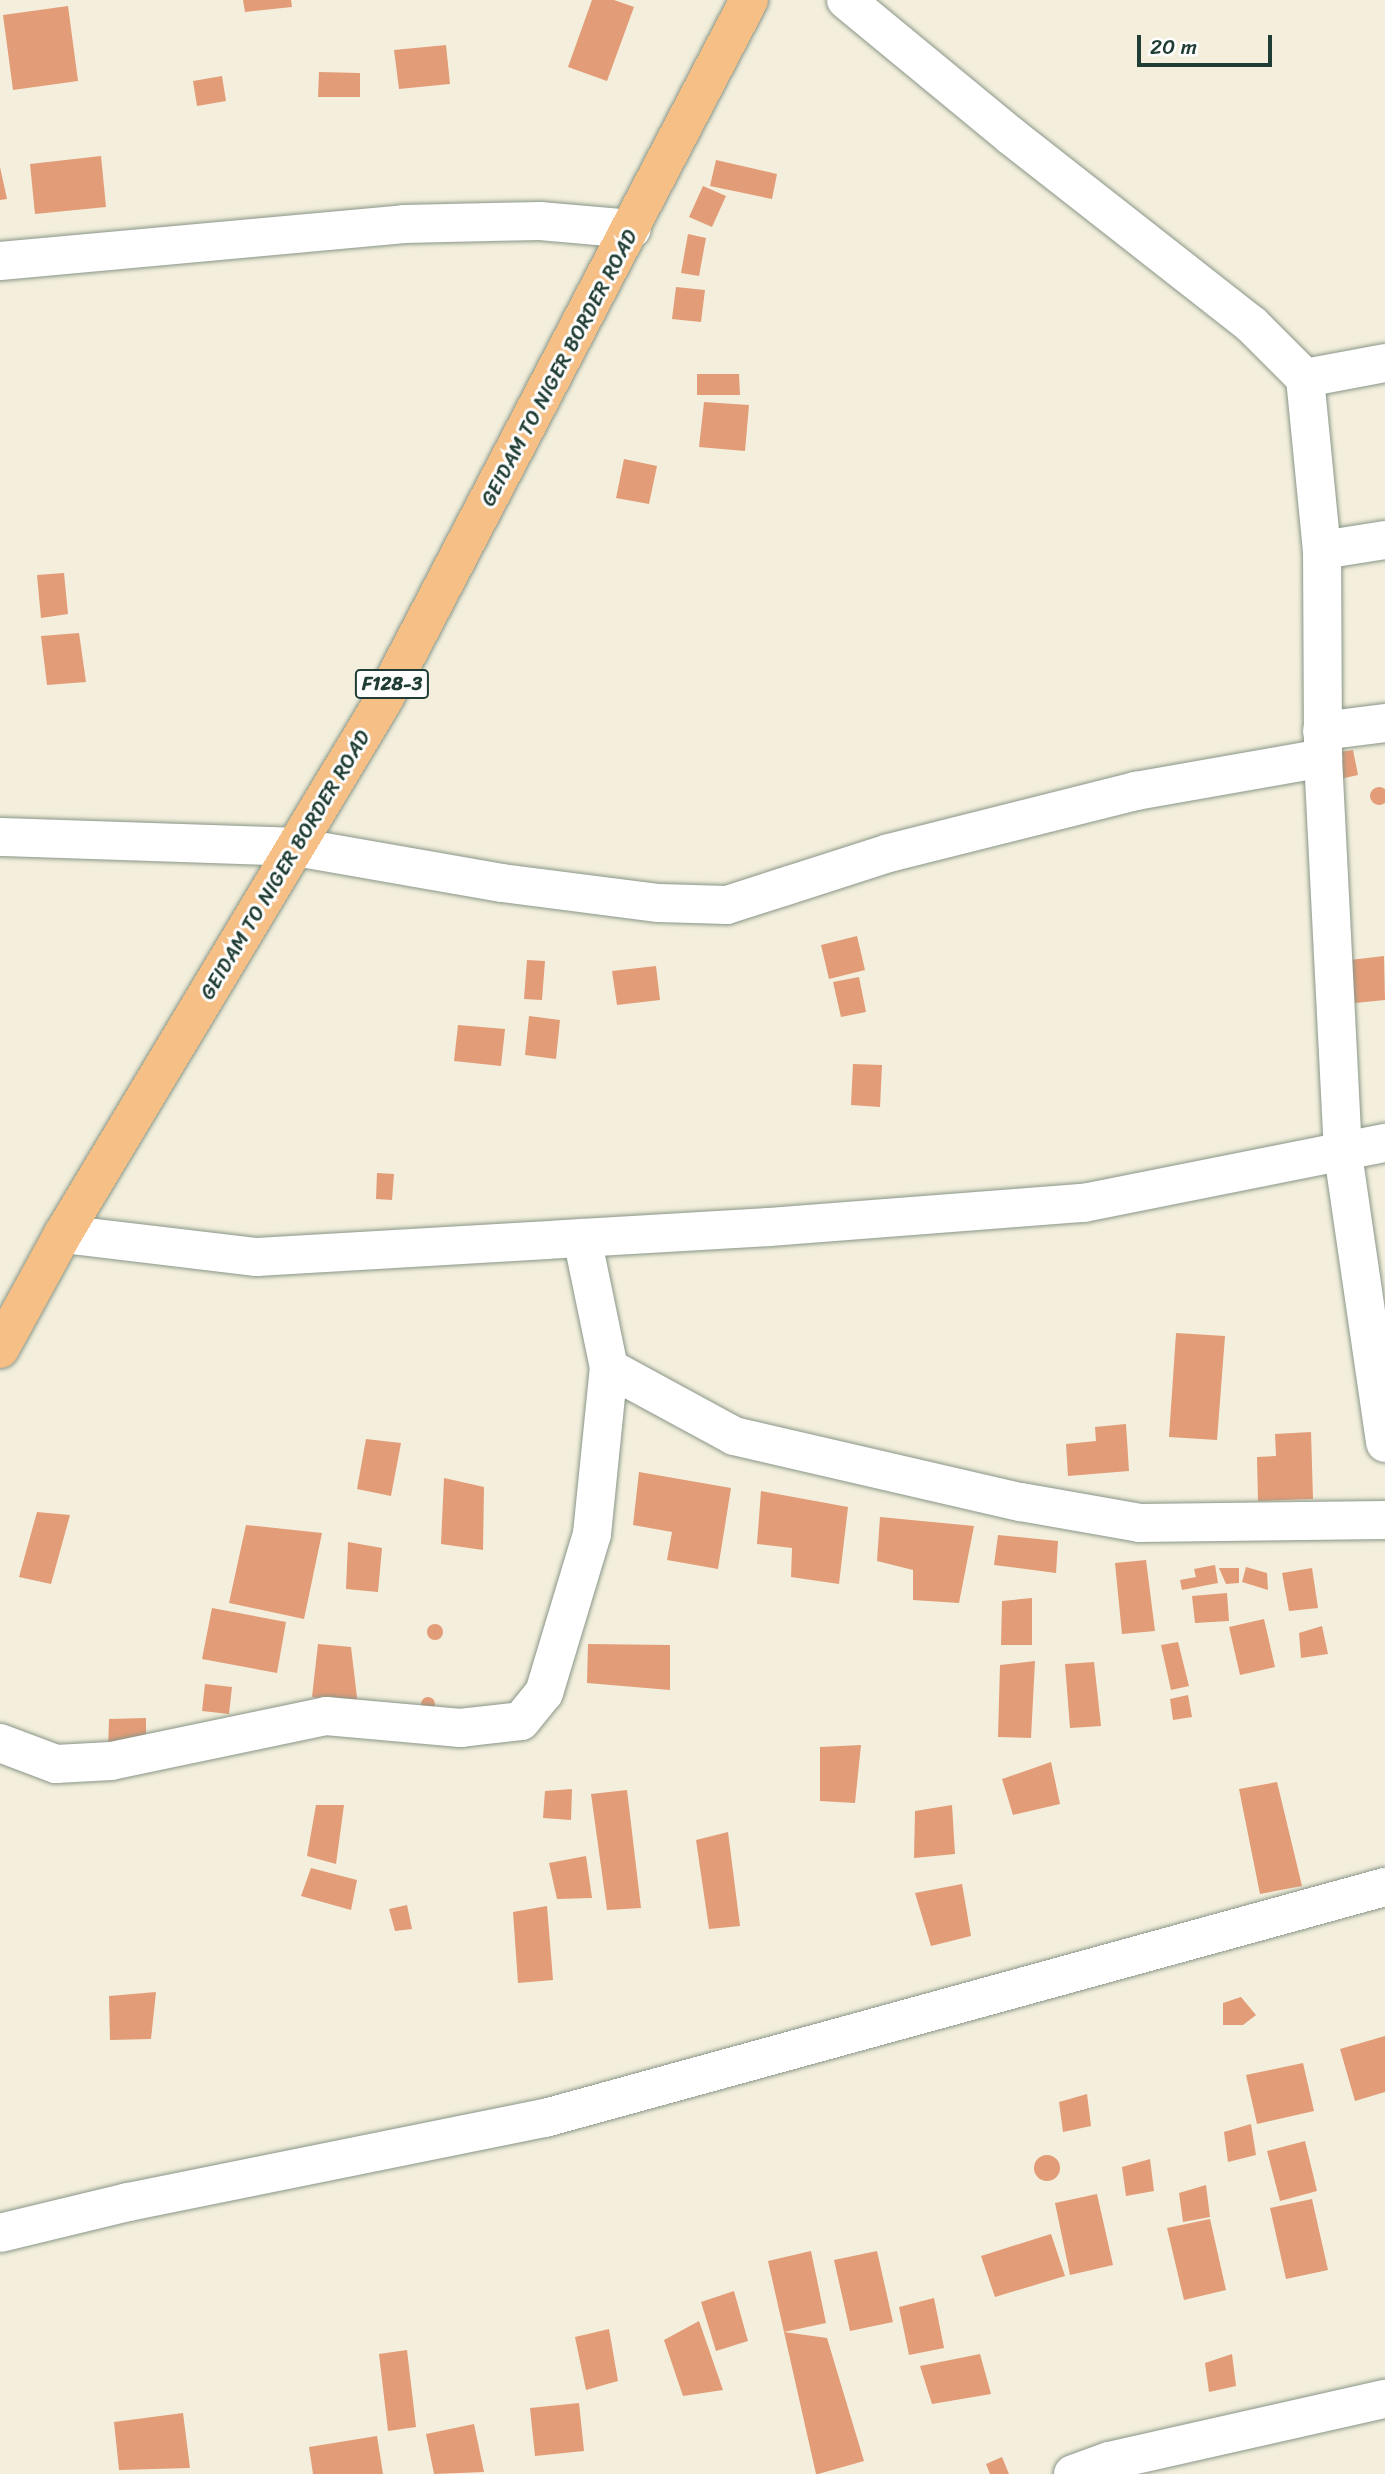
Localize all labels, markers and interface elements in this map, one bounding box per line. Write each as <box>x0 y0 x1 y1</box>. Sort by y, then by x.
scale bar <box>1140 21 1275 65</box>
text: 20 m <box>1150 28 1197 66</box>
street label: GEIDAM TO NIGER BORDER ROAD <box>475 225 643 511</box>
road number: F128-3 <box>354 668 430 699</box>
street label: GEIDAM TO NIGER BORDER ROAD <box>194 725 376 1005</box>

